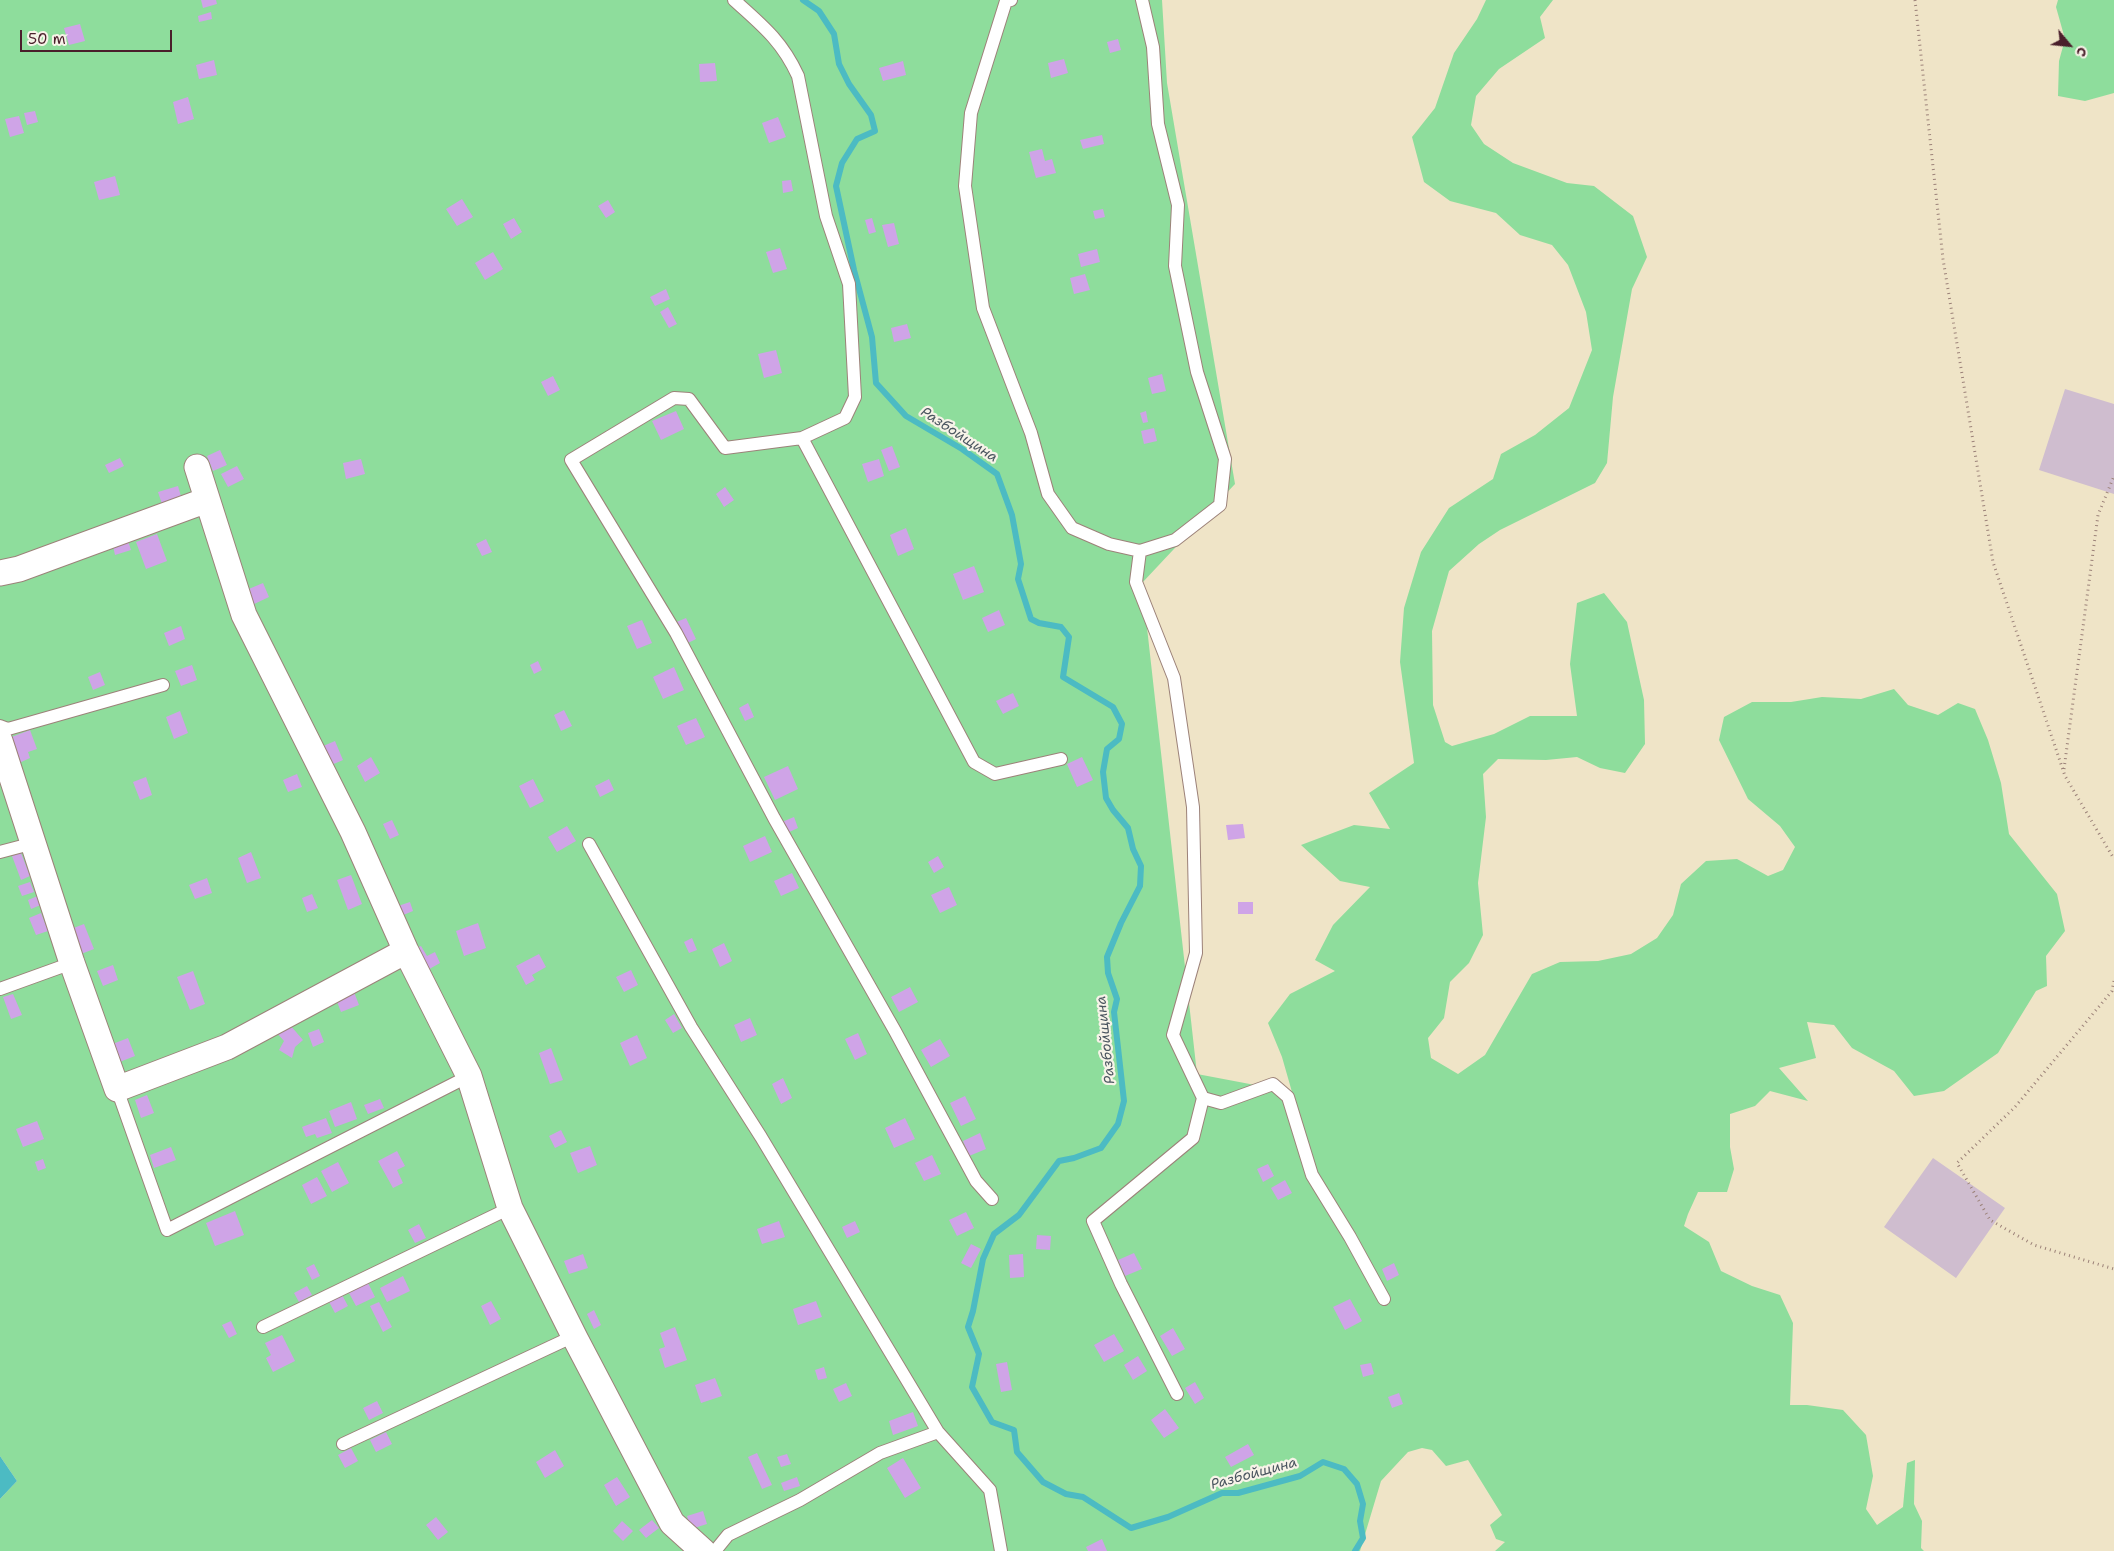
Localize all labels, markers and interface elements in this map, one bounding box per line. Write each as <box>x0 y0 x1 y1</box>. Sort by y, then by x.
scale bar <box>22 20 175 52</box>
north arrow <box>2044 20 2094 70</box>
text: 50 m <box>28 29 66 49</box>
text: С <box>2072 44 2092 60</box>
water label: Разбойщина <box>917 404 1001 466</box>
water label: Разбойщина <box>1093 995 1119 1085</box>
water label: Разбойщина <box>1209 1454 1299 1494</box>

